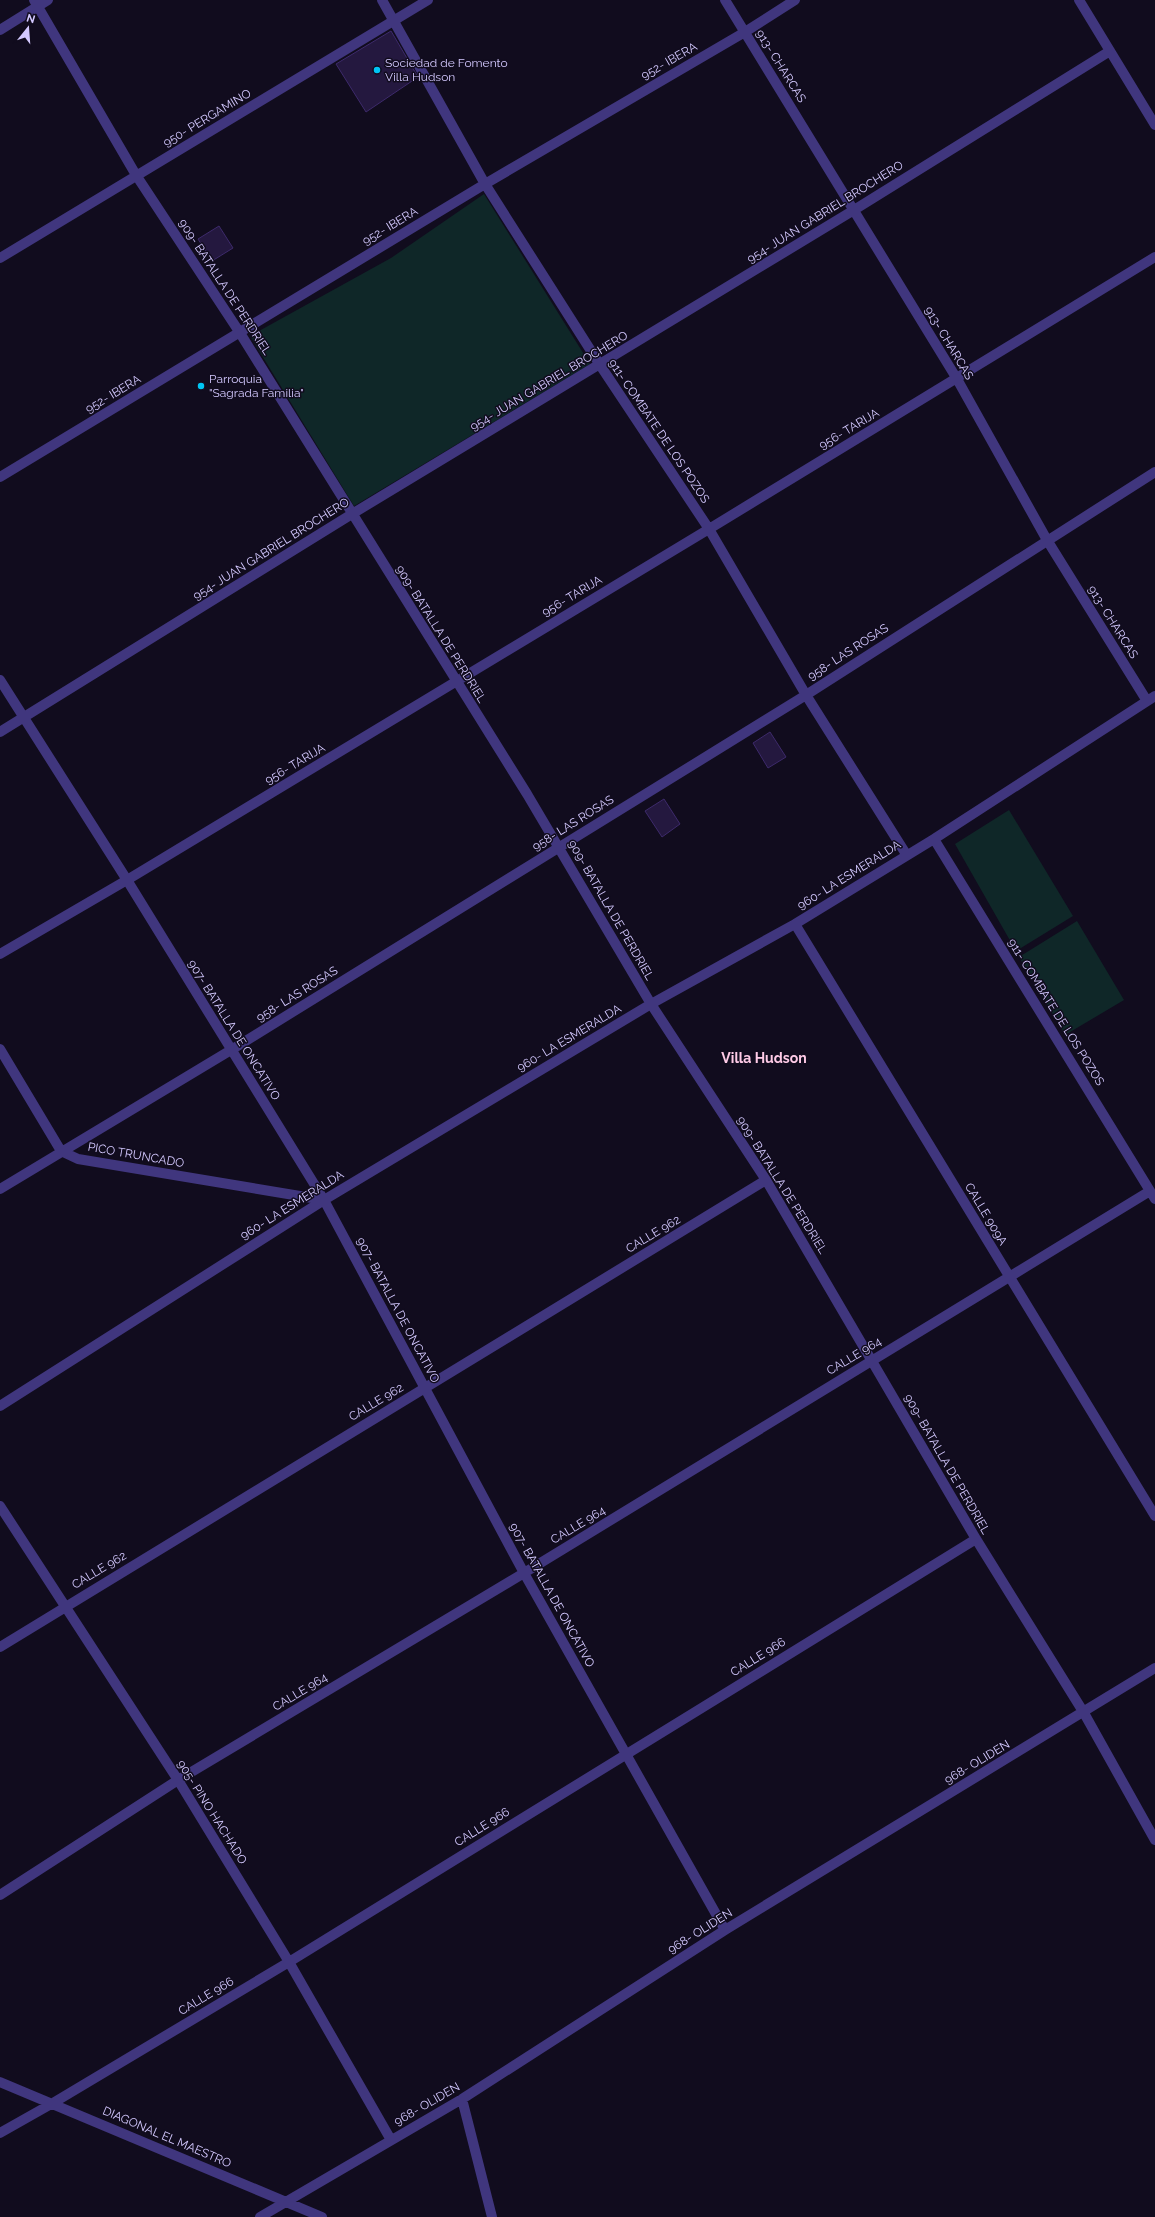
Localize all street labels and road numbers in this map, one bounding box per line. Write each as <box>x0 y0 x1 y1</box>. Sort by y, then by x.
street label: 913- CHARCAS <box>753 27 809 105</box>
street label: 952- IBERA <box>639 39 699 83</box>
street label: 950- PERGAMINO <box>160 86 254 150</box>
street label: 954- JUAN GABRIEL BROCHERO <box>744 158 906 266</box>
street label: 952- IBERA <box>360 204 420 248</box>
street label: 909- BATALLA DE PERDRIEL <box>176 216 274 358</box>
street label: 913- CHARCAS <box>922 304 976 382</box>
street label: 954- JUAN GABRIEL BROCHERO <box>468 328 630 434</box>
street label: 911- COMBATE DE LOS POZOS <box>605 356 713 506</box>
street label: 952- IBERA <box>83 372 143 416</box>
street label: 956- TARIJA <box>816 406 882 452</box>
street label: 954- JUAN GABRIEL BROCHERO <box>190 495 352 603</box>
street label: 909- BATALLA DE PERDRIEL <box>393 563 489 705</box>
street label: 956- TARIJA <box>539 573 605 619</box>
street label: 913- CHARCAS <box>1085 583 1141 661</box>
street label: 958- LAS ROSAS <box>805 621 891 683</box>
street label: 956- TARIJA <box>262 741 328 787</box>
street label: 958- LAS ROSAS <box>530 792 616 854</box>
street label: 960- LA ESMERALDA <box>795 837 903 913</box>
street label: 909- BATALLA DE PERDRIEL <box>565 838 657 982</box>
street label: 911- COMBATE DE LOS POZOS <box>1005 936 1107 1088</box>
street label: 907- BATALLA DE ONCATIVO <box>185 957 283 1103</box>
street label: 958- LAS ROSAS <box>254 963 340 1025</box>
street label: 960- LA ESMERALDA <box>514 1001 624 1075</box>
street label: 909- BATALLA DE PERDRIEL <box>734 1114 830 1256</box>
street label: PICO TRUNCADO <box>87 1140 185 1170</box>
street label: 960- LA ESMERALDA <box>238 1167 346 1243</box>
street label: CALLE 909A <box>962 1180 1010 1248</box>
street label: CALLE 962 <box>623 1212 683 1256</box>
street label: 907- BATALLA DE ONCATIVO <box>354 1235 442 1385</box>
street label: CALLE 964 <box>824 1334 884 1378</box>
street label: CALLE 962 <box>346 1380 406 1424</box>
street label: 909- BATALLA DE PERDRIEL <box>901 1392 993 1536</box>
street label: CALLE 964 <box>548 1503 608 1547</box>
street label: 907- BATALLA DE ONCATIVO <box>506 1520 598 1670</box>
street label: CALLE 962 <box>69 1548 129 1592</box>
street label: CALLE 966 <box>728 1635 788 1679</box>
street label: CALLE 964 <box>270 1670 330 1714</box>
street label: 968- OLIDEN <box>942 1737 1012 1787</box>
street label: 905- PINO HACHADO <box>174 1757 250 1867</box>
street label: CALLE 966 <box>452 1805 512 1849</box>
street label: 968- OLIDEN <box>665 1906 735 1956</box>
street label: CALLE 966 <box>176 1974 236 2018</box>
street label: 968- OLIDEN <box>392 2080 462 2128</box>
street label: DIAGONAL EL MAESTRO <box>101 2104 233 2170</box>

